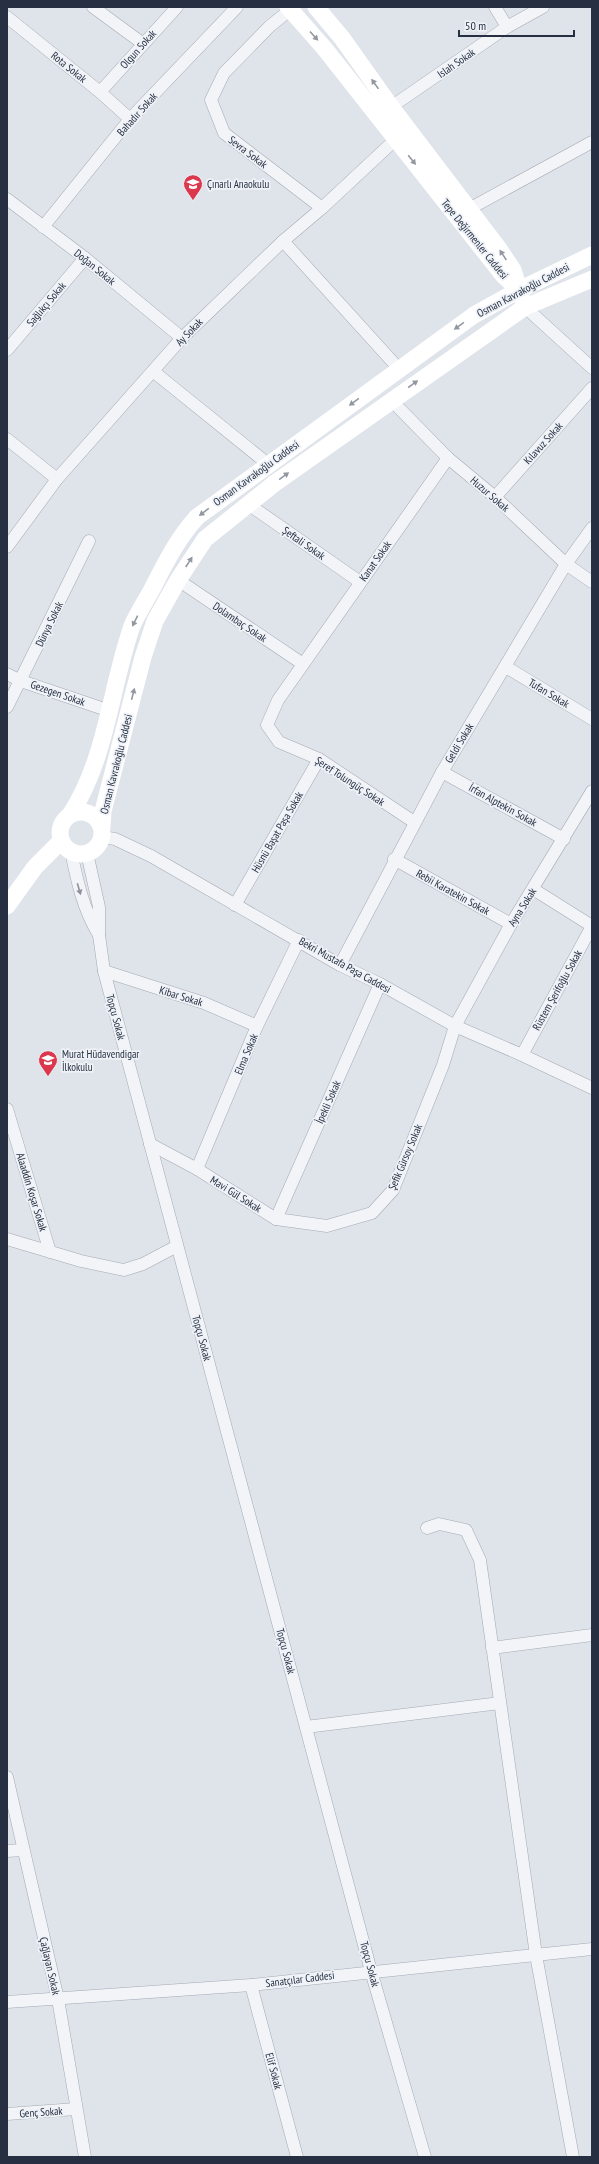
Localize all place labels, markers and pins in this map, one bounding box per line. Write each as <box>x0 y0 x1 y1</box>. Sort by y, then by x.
school or university icon: Çınarlı Anaokulu <box>182 173 204 201</box>
place label: Çınarlı Anaokulu <box>207 177 269 191</box>
place label: Murat Hüdavendigar İlkokulu <box>62 1047 139 1074</box>
school or university icon: Murat Hüdavendigar İlkokulu <box>37 1049 59 1077</box>

